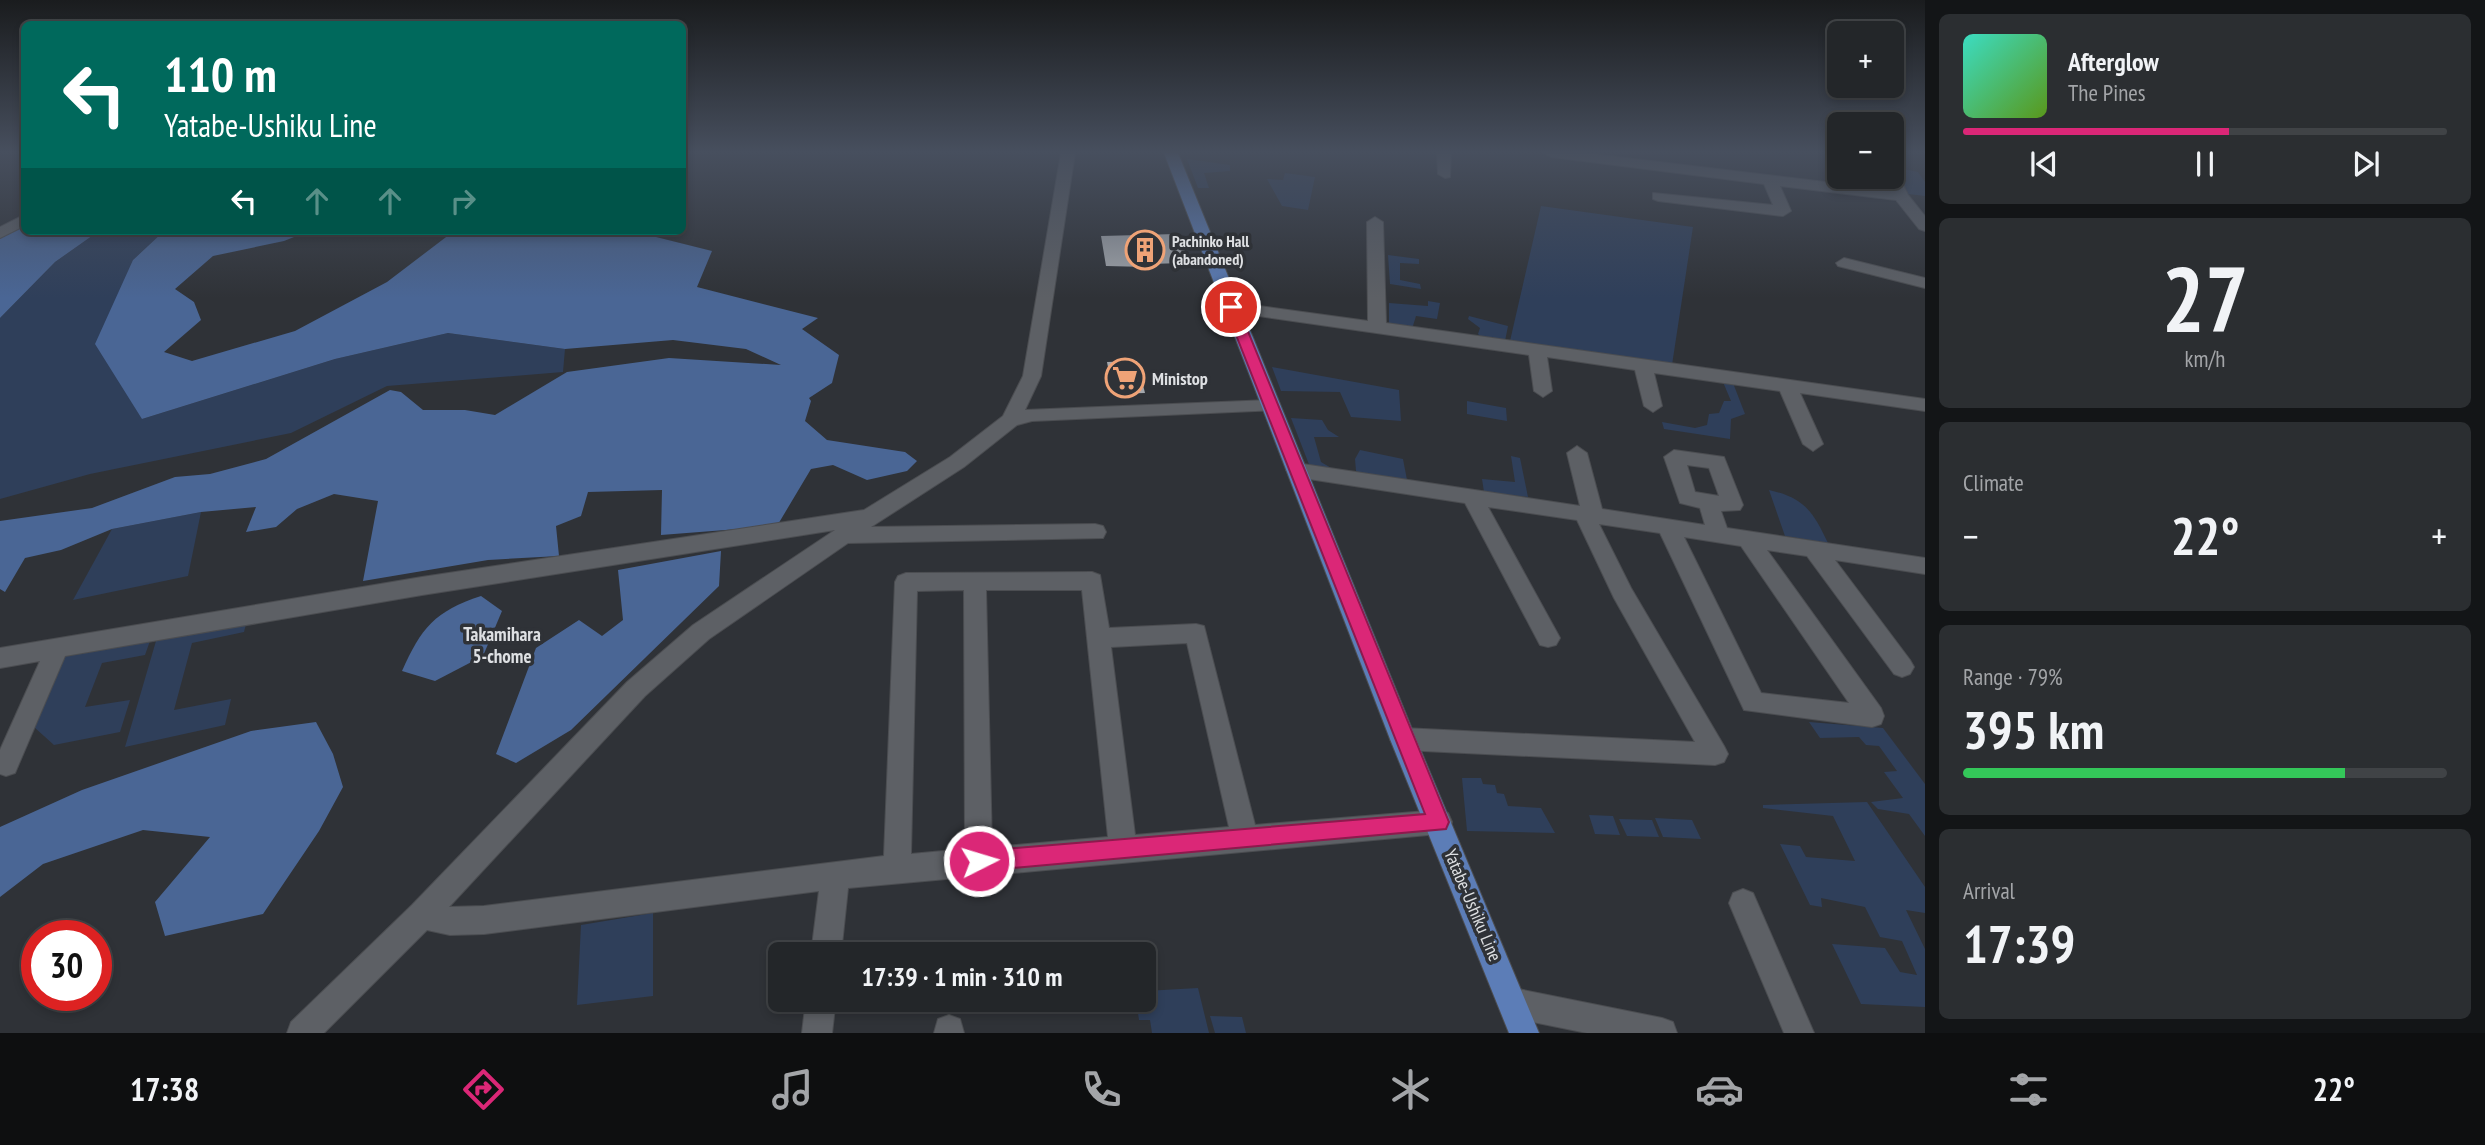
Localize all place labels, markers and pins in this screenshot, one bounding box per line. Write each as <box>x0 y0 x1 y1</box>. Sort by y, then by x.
building icon: Pachinko Hall (abandoned) <box>1124 229 1166 271</box>
place label: Pachinko Hall (abandoned) <box>1172 231 1249 269</box>
pin <box>1201 277 1261 337</box>
supermarket icon: Ministop <box>1104 357 1146 399</box>
place label: Ministop <box>1152 367 1208 390</box>

